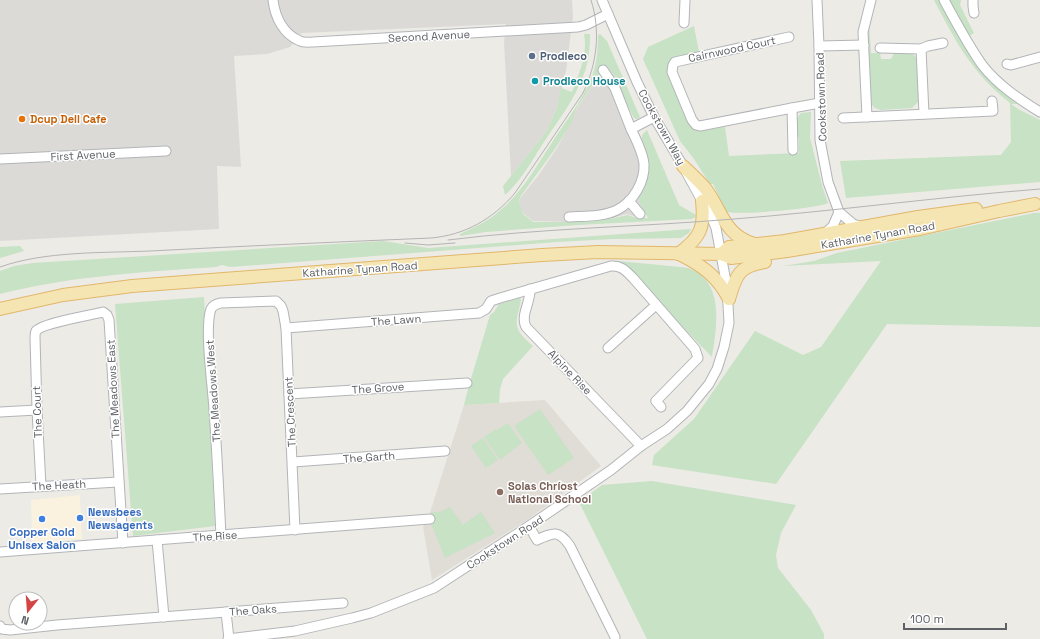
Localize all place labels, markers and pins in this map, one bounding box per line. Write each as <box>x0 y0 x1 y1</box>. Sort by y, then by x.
place label: Prodieco <box>540 49 587 63</box>
marker: Prodieco <box>527 51 537 61</box>
place label: Prodieco House <box>543 74 626 88</box>
marker: Prodieco House <box>530 76 540 86</box>
place label: Dcup Deli Cafe <box>30 112 107 126</box>
marker: Dcup Deli Cafe <box>17 114 27 124</box>
place label: Solas Chríost National School <box>508 479 591 506</box>
marker: Solas Chríost National School <box>495 487 505 497</box>
place label: Newsbees Newsagents <box>88 505 153 532</box>
marker: Newsbees Newsagents <box>75 513 85 523</box>
marker: Copper Gold Unisex Salon <box>37 514 47 524</box>
place label: Copper Gold Unisex Salon <box>8 525 76 552</box>

